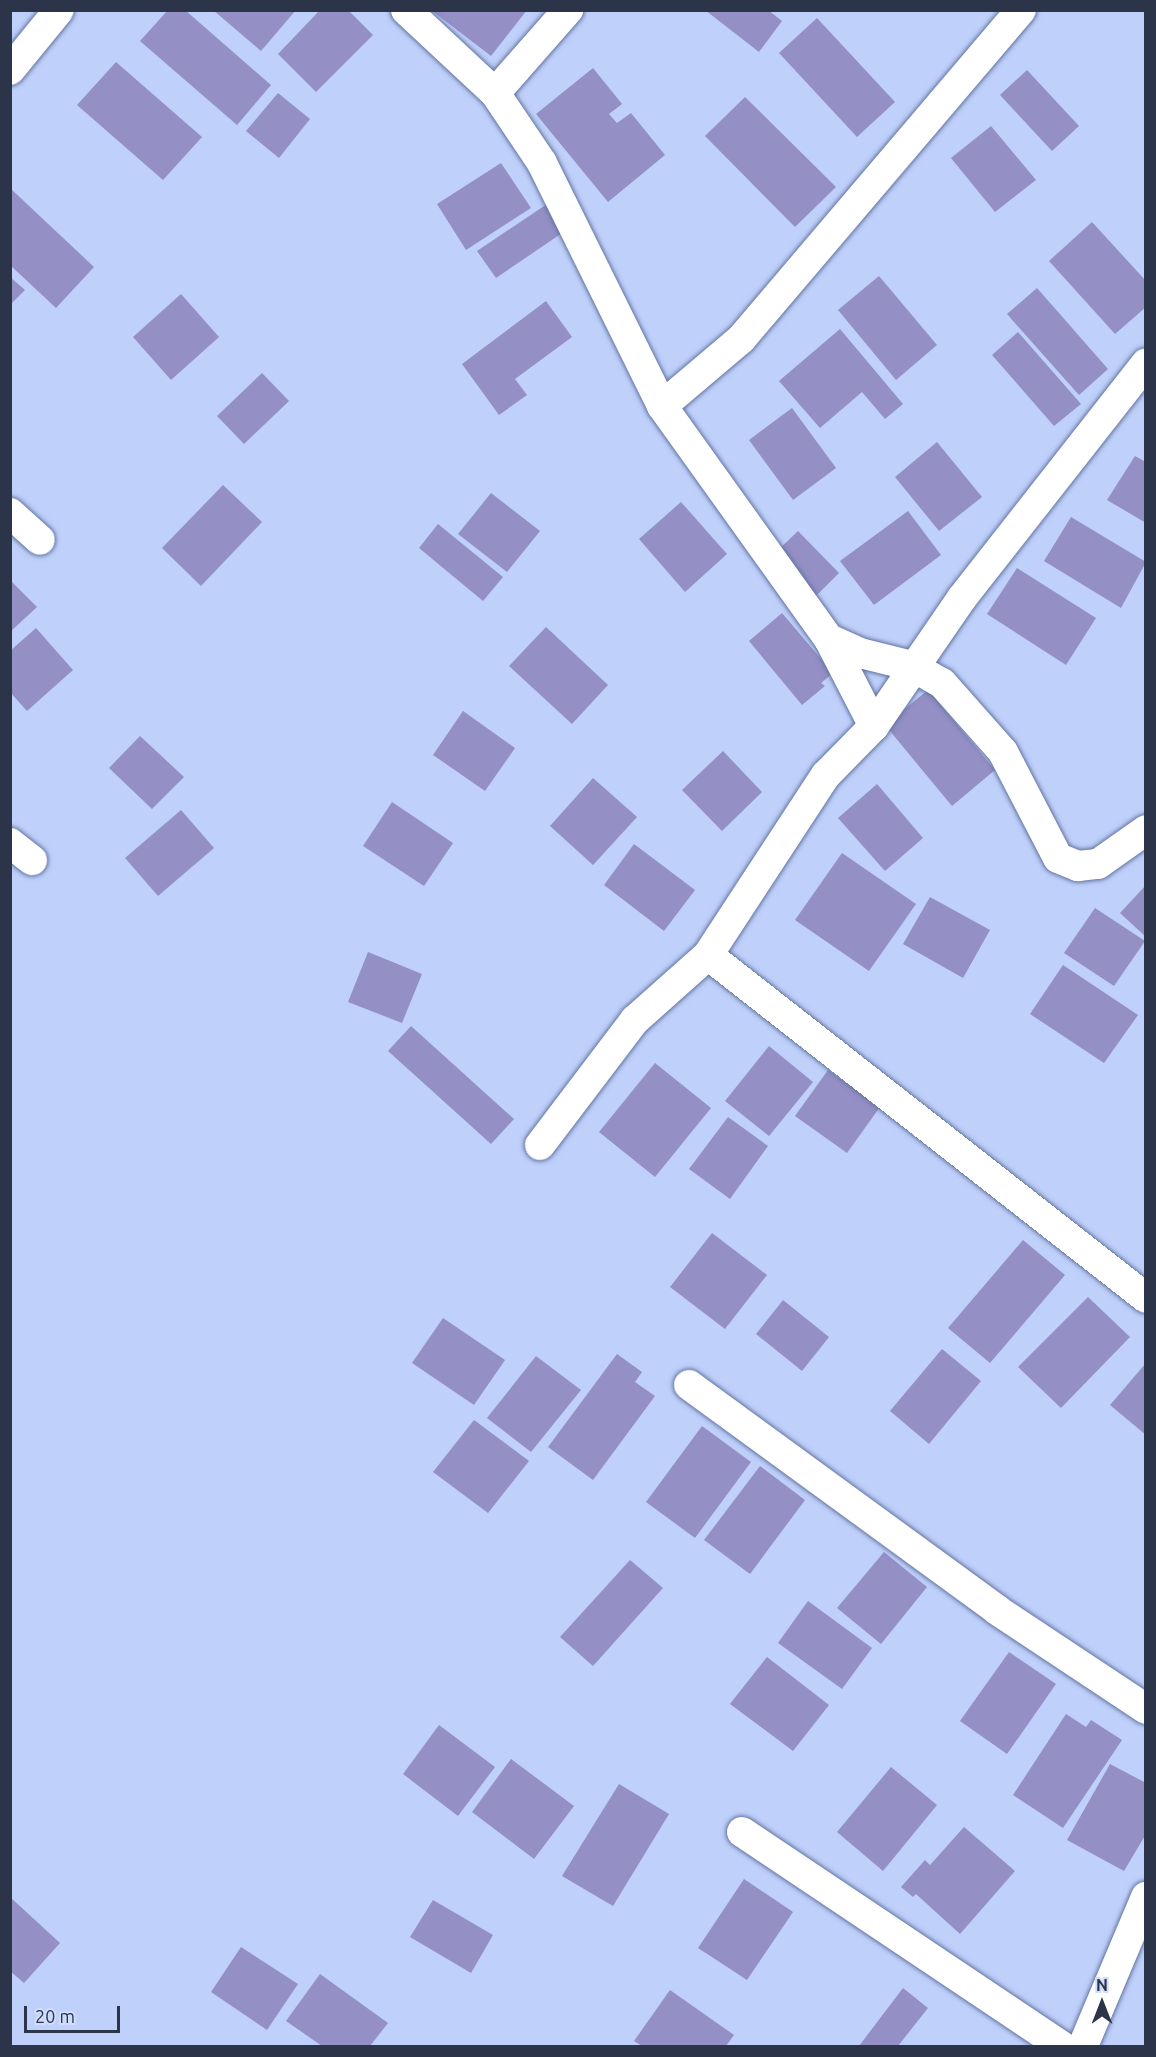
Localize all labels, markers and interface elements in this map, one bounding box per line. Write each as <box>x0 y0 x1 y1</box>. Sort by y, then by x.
north arrow <box>1072 1973 1132 2033</box>
text: N <box>1096 1976 1108 1994</box>
scale bar <box>27 1994 123 2032</box>
text: 20 m <box>35 2006 75 2026</box>

